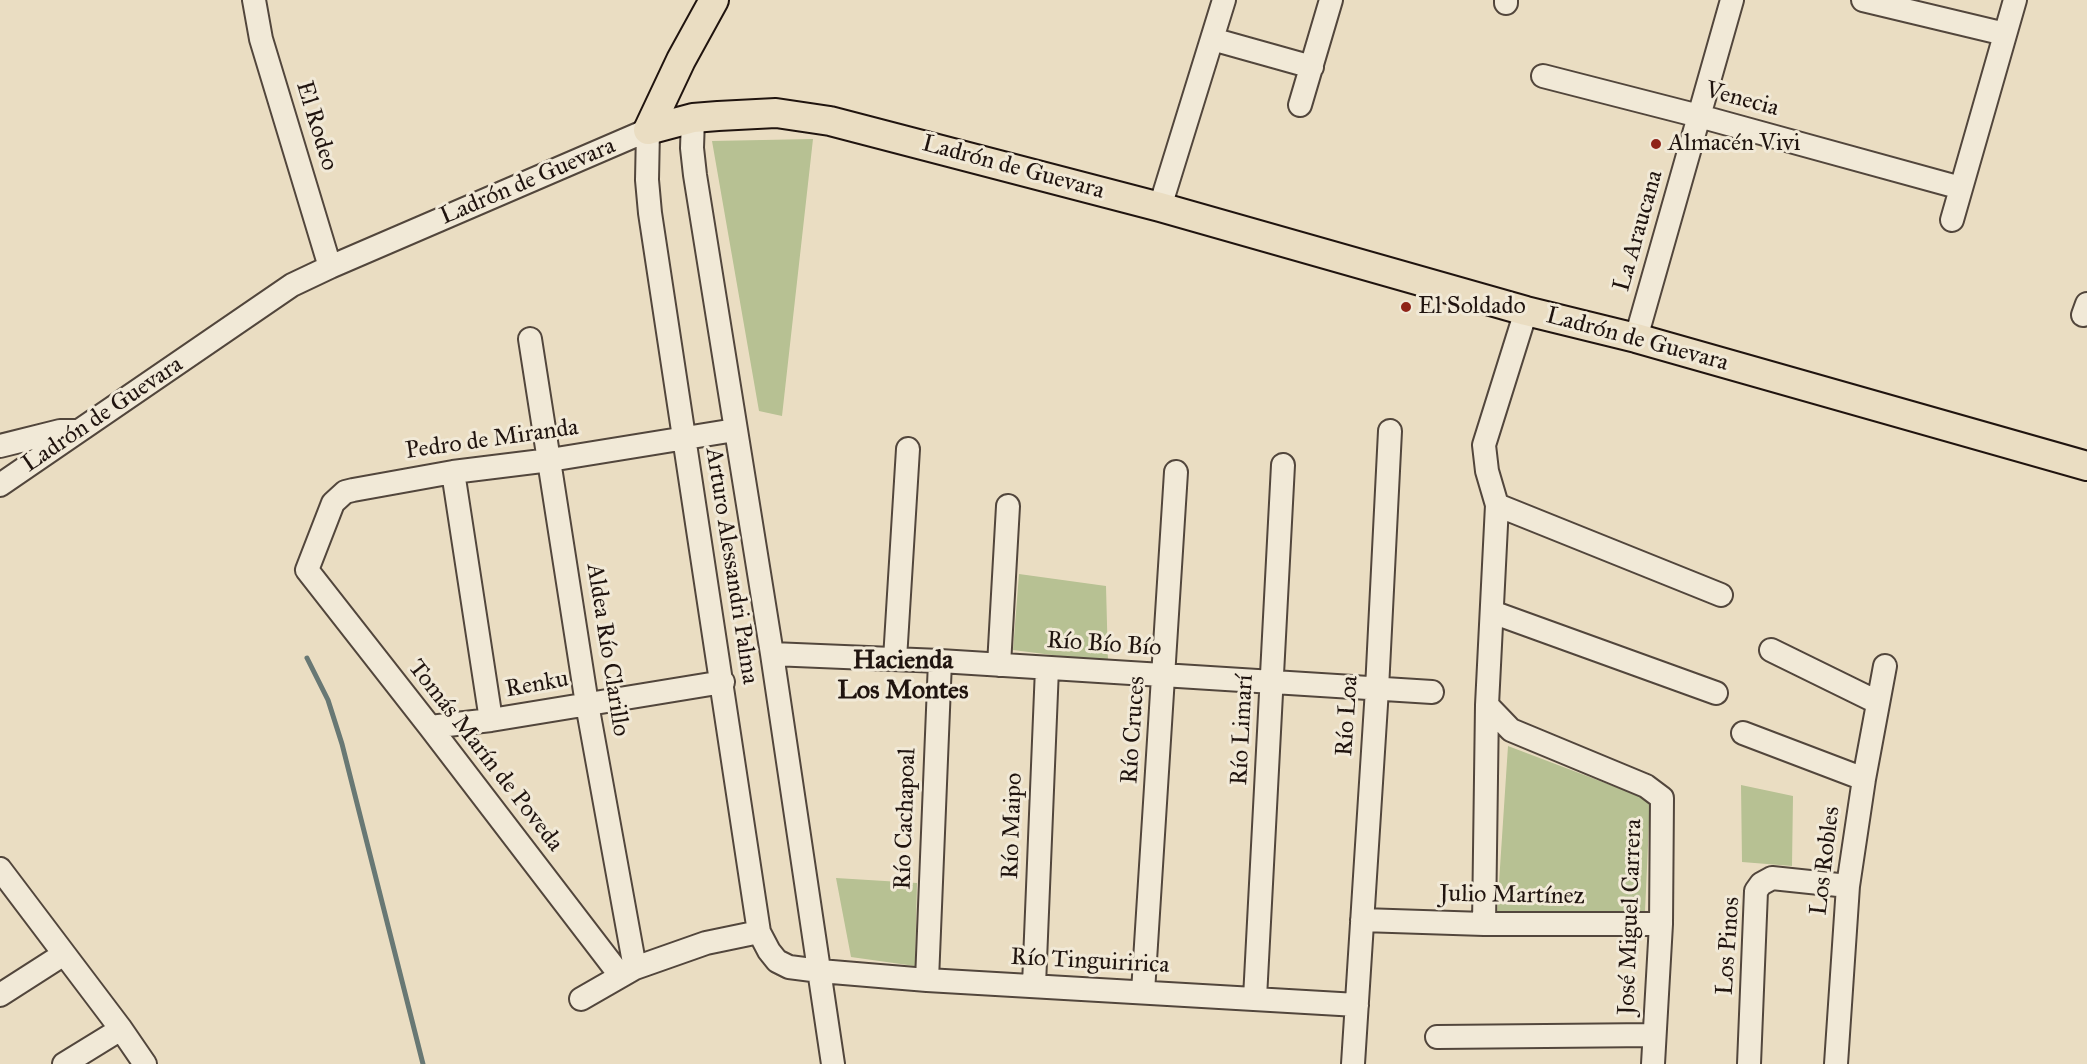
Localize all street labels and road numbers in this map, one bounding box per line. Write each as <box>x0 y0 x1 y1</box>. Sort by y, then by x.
street label: Venecia <box>1702 76 1782 124</box>
street label: El Rodeo <box>289 78 343 174</box>
street label: Ladrón de Guevara <box>919 130 1107 206</box>
street label: Ladrón de Guevara <box>436 132 620 232</box>
street label: La Araucana <box>1608 167 1670 295</box>
street label: Ladrón de Guevara <box>1543 302 1731 378</box>
street label: Ladrón de Guevara <box>17 351 189 479</box>
street label: Pedro de Miranda <box>404 414 580 466</box>
street label: Arturo Alessandri Palma <box>698 446 764 686</box>
street label: Aldea Río Clarillo <box>579 562 635 738</box>
street label: Río Bío Bío <box>1046 627 1162 663</box>
street label: Tomás Marín de Poveda <box>401 654 569 858</box>
street label: Renku <box>503 665 571 705</box>
street label: Río Limarí <box>1226 674 1260 786</box>
street label: Río Cruces <box>1116 675 1152 785</box>
street label: Río Loa <box>1331 675 1365 757</box>
street label: Río Cachapoal <box>889 748 923 890</box>
street label: Río Maipo <box>997 772 1029 880</box>
street label: Los Robles <box>1805 805 1847 917</box>
street label: José Miguel Carrera <box>1613 819 1649 1015</box>
street label: Julio Martínez <box>1439 880 1585 912</box>
street label: Los Pinos <box>1711 896 1747 996</box>
street label: Río Tinguiririca <box>1010 943 1170 981</box>

